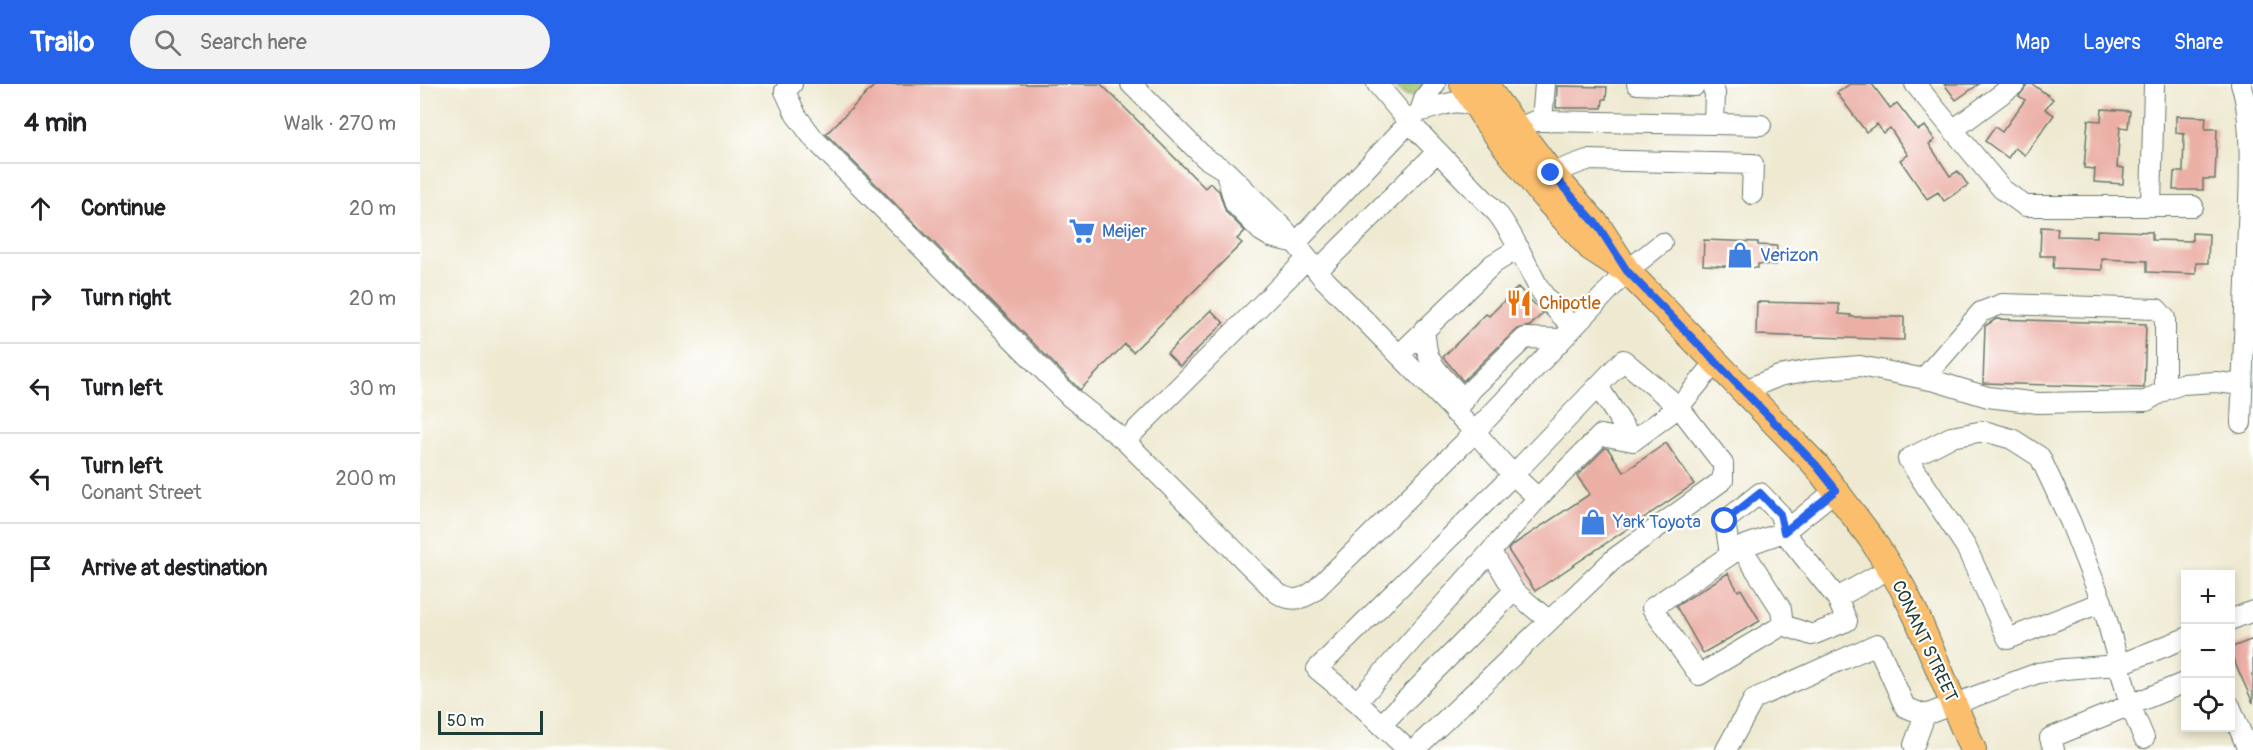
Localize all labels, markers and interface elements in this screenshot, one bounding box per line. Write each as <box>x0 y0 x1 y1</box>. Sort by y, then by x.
search box <box>130 15 550 69</box>
text: Trailo <box>30 25 94 60</box>
icon: search <box>151 26 184 59</box>
text: Search here <box>199 28 307 56</box>
text: Map <box>2015 29 2050 56</box>
text: Layers <box>2083 29 2141 56</box>
text: Share <box>2174 29 2223 56</box>
text: 4 min <box>24 107 87 139</box>
text: Walk · 270 m <box>284 111 396 136</box>
route end <box>1537 159 1563 185</box>
icon: ahead <box>24 192 57 225</box>
text: Continue <box>81 194 165 222</box>
text: 20 m <box>349 196 396 221</box>
supermarket icon: Meijer <box>1067 216 1097 246</box>
place label: Meijer <box>1102 220 1147 243</box>
shop icon: Verizon <box>1725 240 1755 270</box>
place label: Verizon <box>1760 244 1818 267</box>
icon: right <box>24 282 57 315</box>
text: Turn right <box>81 284 171 312</box>
text: 20 m <box>349 286 396 311</box>
restaurant icon: Chipotle <box>1504 288 1534 318</box>
place label: Chipotle <box>1539 292 1601 315</box>
icon: left <box>24 372 57 405</box>
text: Turn left <box>81 374 163 402</box>
text: 30 m <box>349 376 396 401</box>
text: Turn left <box>81 452 163 480</box>
icon: left <box>24 462 57 495</box>
text: 200 m <box>335 466 396 491</box>
text: Conant Street <box>81 480 202 505</box>
shop icon: Yark Toyota <box>1578 507 1608 537</box>
route start <box>1711 507 1737 533</box>
place label: Yark Toyota <box>1612 511 1701 534</box>
icon: arrive <box>24 552 57 585</box>
text: Arrive at destination <box>81 554 267 582</box>
map controls <box>2181 570 2235 732</box>
button: + <box>2181 570 2235 624</box>
street label: CONANT STREET <box>1886 577 1963 706</box>
button: − <box>2181 624 2235 678</box>
button: locate <box>2181 678 2235 732</box>
scale bar <box>438 708 543 736</box>
text: 50 m <box>447 711 484 731</box>

